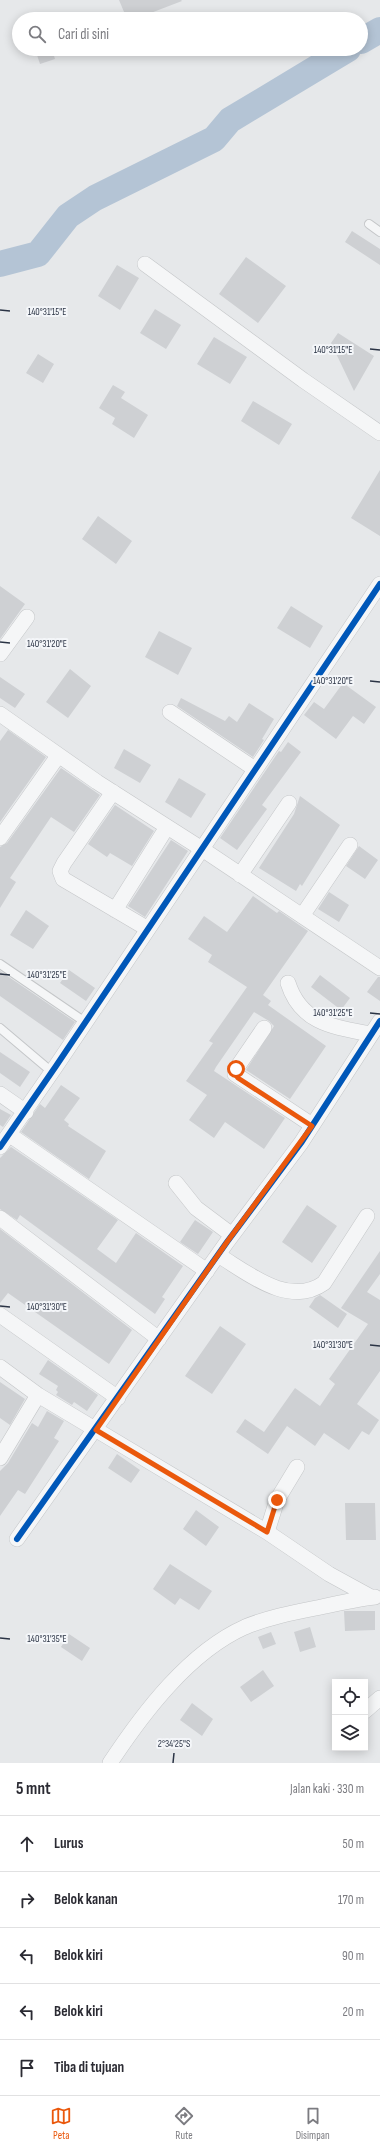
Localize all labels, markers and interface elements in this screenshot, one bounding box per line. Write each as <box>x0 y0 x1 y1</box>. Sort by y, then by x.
search box <box>12 12 368 56</box>
icon: search <box>26 23 48 45</box>
text: Cari di sini <box>58 25 109 44</box>
text: 140°31'15"E <box>28 306 66 318</box>
text: 140°31'15"E <box>314 344 352 356</box>
text: 140°31'20"E <box>27 638 67 650</box>
text: 140°31'20"E <box>313 675 353 687</box>
text: 140°31'25"E <box>27 969 67 981</box>
text: 140°31'25"E <box>313 1007 353 1019</box>
route start <box>227 1060 245 1078</box>
text: 140°31'30"E <box>27 1301 67 1313</box>
text: 140°31'30"E <box>313 1339 353 1351</box>
route end <box>268 1491 286 1509</box>
text: 140°31'35"E <box>27 1633 67 1645</box>
map controls <box>332 1679 368 1751</box>
button: locate <box>332 1679 368 1715</box>
button: layers <box>332 1715 368 1751</box>
text: 2°34'25"S <box>158 1738 190 1750</box>
text: 5 mnt <box>16 1779 51 1799</box>
text: Jalan kaki · 330 m <box>290 1781 364 1797</box>
icon: ahead <box>16 1833 38 1855</box>
text: Lurus <box>54 1834 83 1853</box>
text: 50 m <box>343 1836 364 1852</box>
icon: right <box>16 1889 38 1911</box>
text: Belok kanan <box>54 1890 118 1909</box>
text: 170 m <box>338 1892 364 1908</box>
icon: left <box>16 1945 38 1967</box>
text: Belok kiri <box>54 1946 103 1965</box>
text: 90 m <box>342 1948 364 1964</box>
icon: left <box>16 2001 38 2023</box>
text: Belok kiri <box>54 2002 103 2021</box>
text: 20 m <box>342 2004 364 2020</box>
icon: arrive <box>16 2057 38 2079</box>
text: Tiba di tujuan <box>54 2058 124 2077</box>
tab: Peta <box>50 2105 72 2142</box>
tab: Rute <box>173 2105 195 2142</box>
tab: Disimpan <box>296 2105 330 2142</box>

